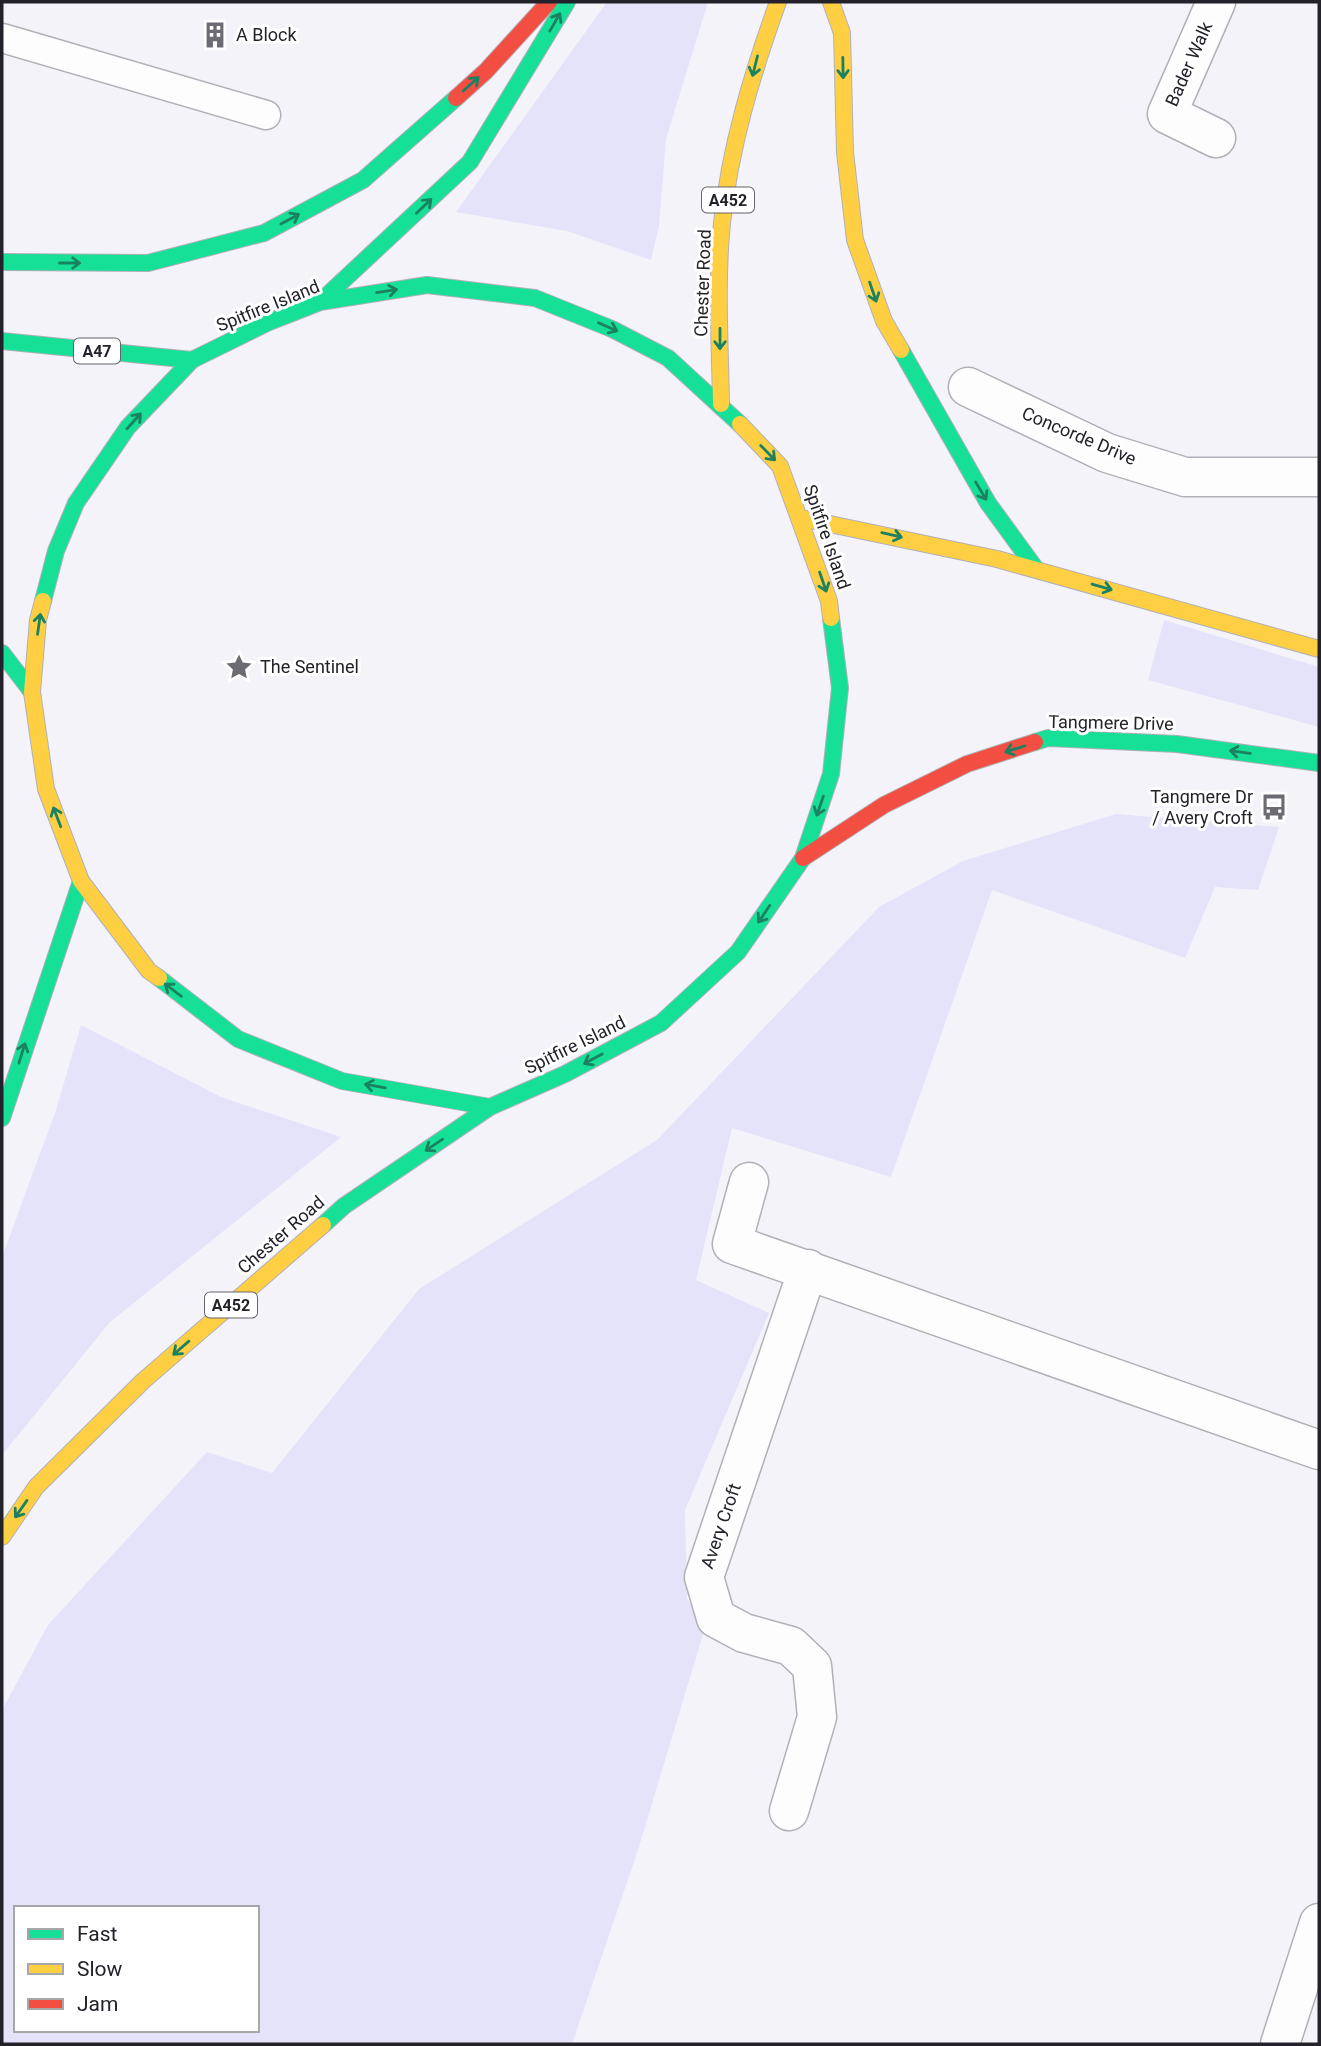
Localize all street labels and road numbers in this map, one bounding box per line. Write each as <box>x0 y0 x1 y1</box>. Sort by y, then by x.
street label: Bader Walk <box>1161 18 1217 109</box>
road number: A452 <box>702 188 754 212</box>
street label: Chester Road <box>690 229 715 337</box>
street label: Spitfire Island <box>213 275 322 336</box>
road number: A47 <box>74 338 120 364</box>
street label: Concorde Drive <box>1019 402 1140 469</box>
street label: Spitfire Island <box>800 482 855 592</box>
street label: Tangmere Drive <box>1048 711 1174 734</box>
street label: Spitfire Island <box>521 1011 629 1078</box>
street label: Chester Road <box>233 1191 328 1278</box>
road number: A452 <box>205 1292 257 1317</box>
street label: Avery Croft <box>696 1480 745 1571</box>

